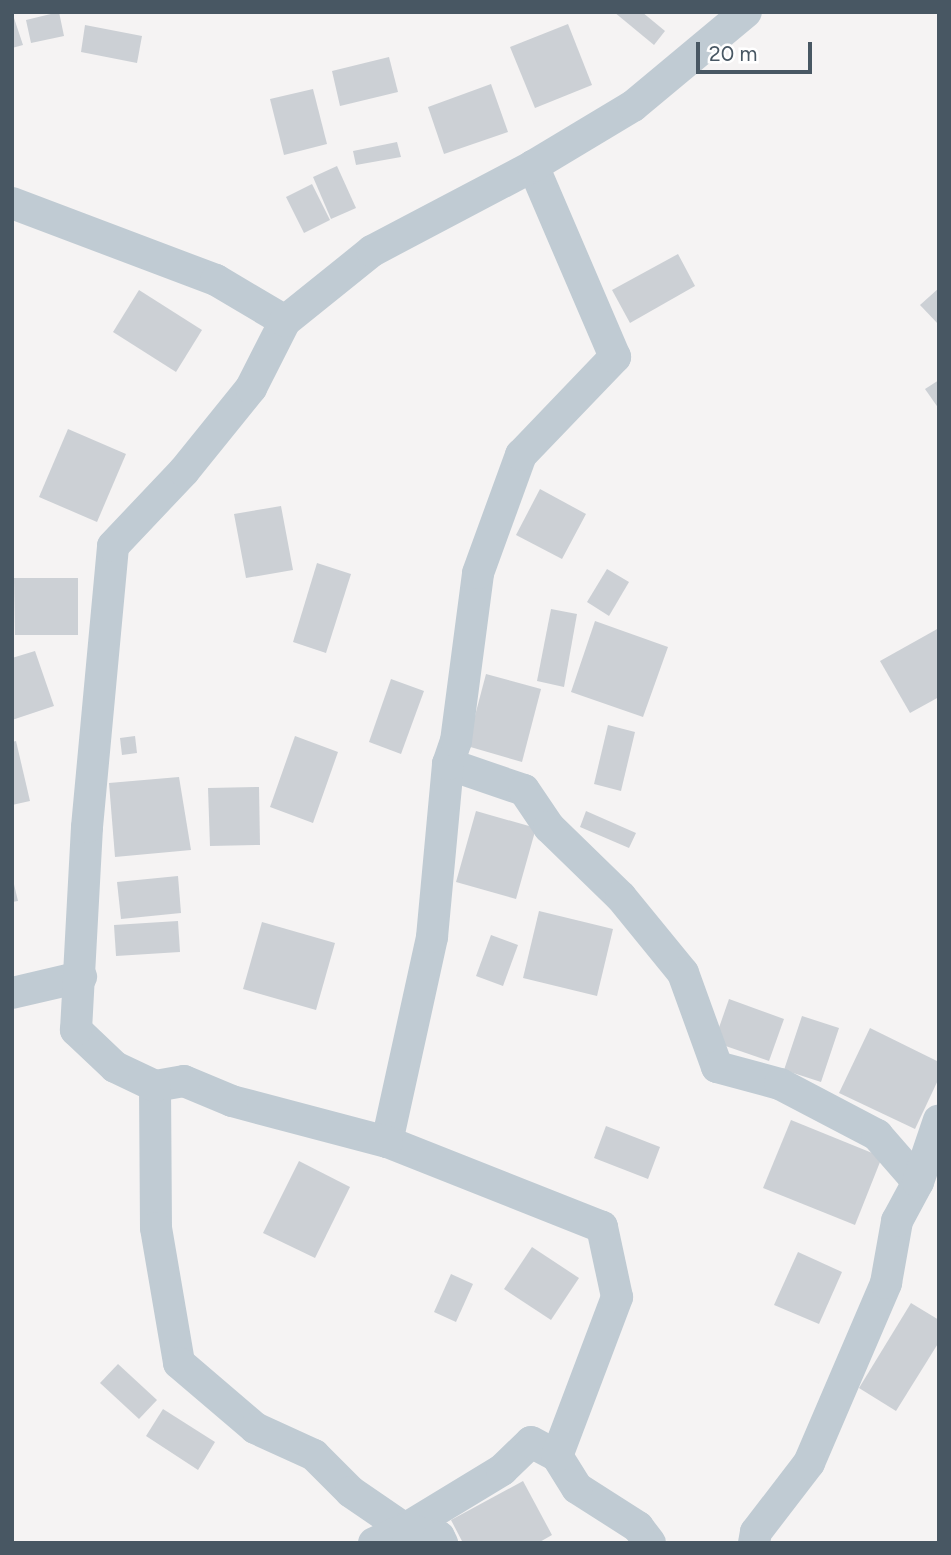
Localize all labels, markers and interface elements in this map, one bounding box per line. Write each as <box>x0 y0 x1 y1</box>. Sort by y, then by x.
scale bar <box>699 28 814 72</box>
text: 20 m <box>709 41 757 66</box>

